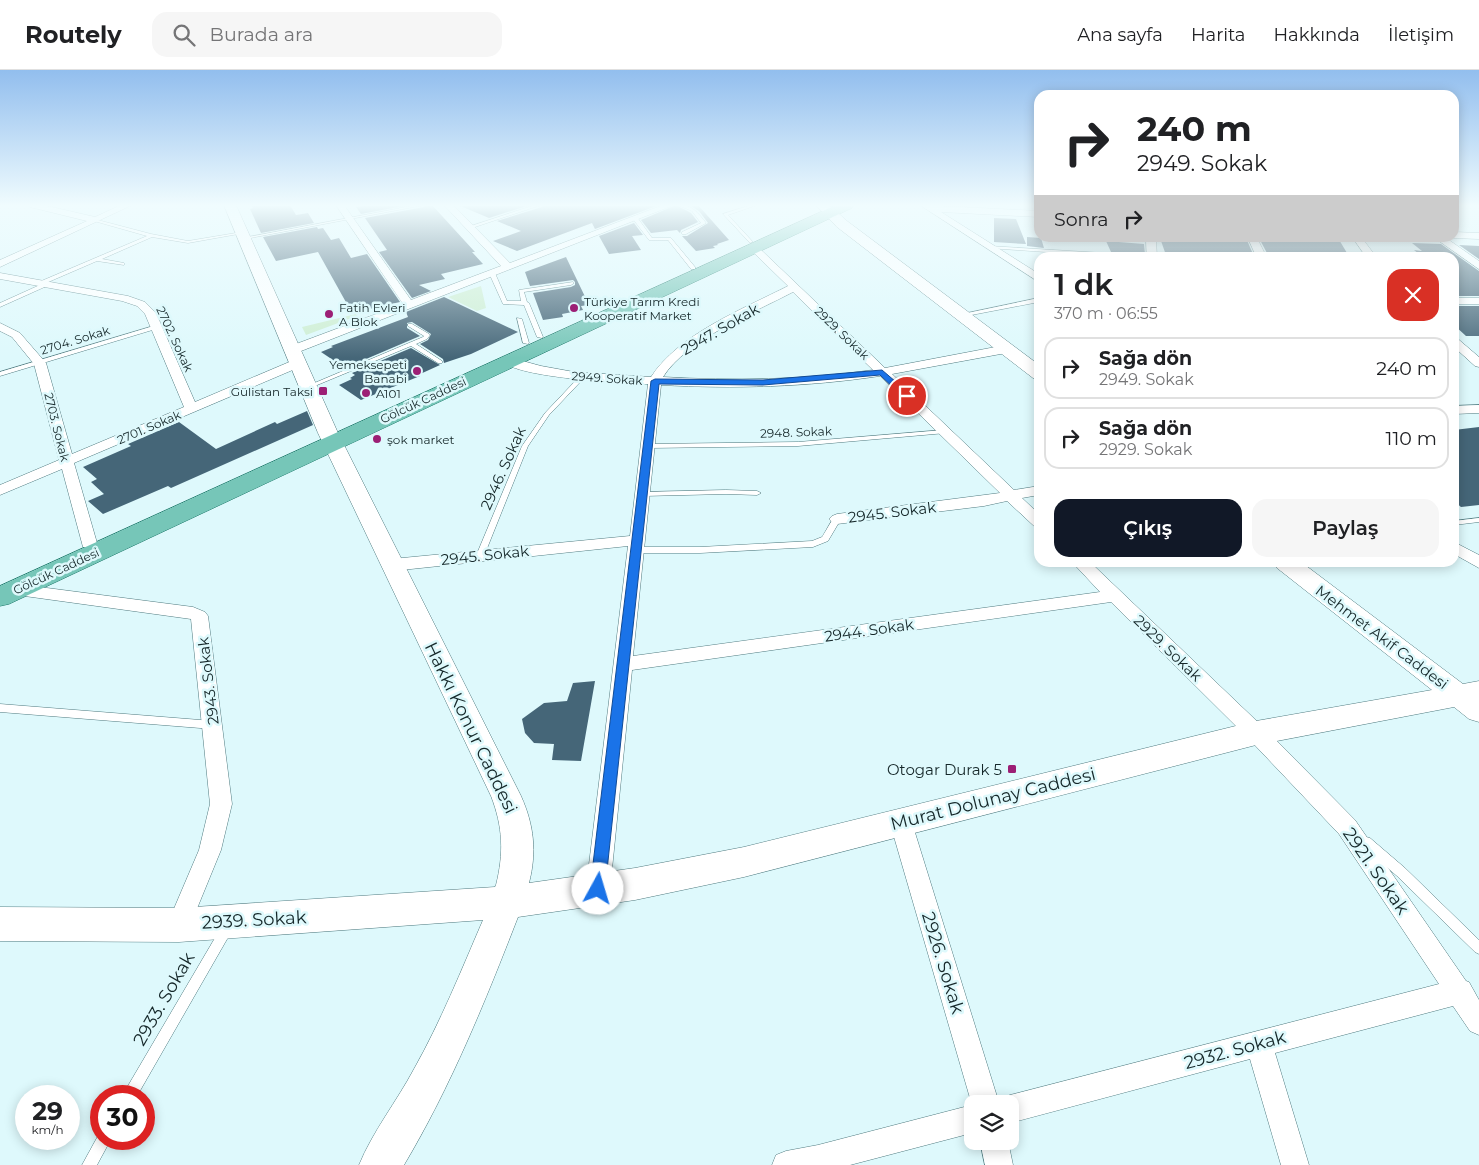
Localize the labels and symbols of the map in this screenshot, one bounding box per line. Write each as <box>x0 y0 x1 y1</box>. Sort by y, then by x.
place label: Türkiye Tarım Kredi Kooperatif Market <box>584 294 700 323</box>
street label: 2947. Sokak <box>677 299 763 359</box>
place label: Fatih Evleri A Blok <box>339 300 406 329</box>
marker: Türkiye Tarım Kredi Kooperatif Market <box>568 302 580 314</box>
street label: 2929. Sokak <box>812 303 873 363</box>
street label: 2702. Sokak <box>153 304 197 375</box>
marker: Fatih Evleri A Blok <box>323 308 335 320</box>
street label: 2704. Sokak <box>39 322 112 358</box>
place label: Yemeksepeti Banabi <box>329 357 407 386</box>
marker: Yemeksepeti Banabi <box>411 365 423 377</box>
street label: 2949. Sokak <box>571 368 644 388</box>
street label: Gölcük Caddesi <box>378 373 468 427</box>
pin <box>886 375 928 417</box>
place label: Gülistan Taksi <box>231 384 313 399</box>
marker: Gülistan Taksi <box>317 385 329 397</box>
place label: A101 <box>376 386 401 401</box>
marker: A101 <box>360 387 372 399</box>
street label: 2703. Sokak <box>41 391 73 464</box>
street label: 2701. Sokak <box>115 407 184 447</box>
street label: 2946. Sokak <box>476 423 530 513</box>
street label: 2948. Sokak <box>760 423 833 441</box>
place label: şok market <box>387 432 454 447</box>
marker: şok market <box>371 433 383 445</box>
street label: 2945. Sokak <box>847 497 937 527</box>
street label: 2945. Sokak <box>440 541 530 569</box>
street label: Gölcük Caddesi <box>11 544 101 598</box>
street label: Mehmet Akif Caddesi <box>1312 581 1452 693</box>
street label: 2929. Sokak <box>1130 611 1206 685</box>
street label: 2944. Sokak <box>823 614 915 646</box>
street label: 2943. Sokak <box>193 636 223 726</box>
street label: Hakkı Konur Caddesi <box>420 639 522 817</box>
place label: Otogar Durak 5 <box>887 760 1002 779</box>
street label: Murat Dolunay Caddesi <box>888 763 1098 835</box>
marker: Otogar Durak 5 <box>1006 763 1018 775</box>
street label: 2921. Sokak <box>1338 823 1414 919</box>
position arrow <box>571 862 623 914</box>
street label: 2939. Sokak <box>201 906 307 934</box>
street label: 2926. Sokak <box>917 909 969 1017</box>
street label: 2933. Sokak <box>128 948 200 1050</box>
street label: 2932. Sokak <box>1182 1026 1288 1074</box>
speed limit sign: 30 <box>90 1085 155 1150</box>

